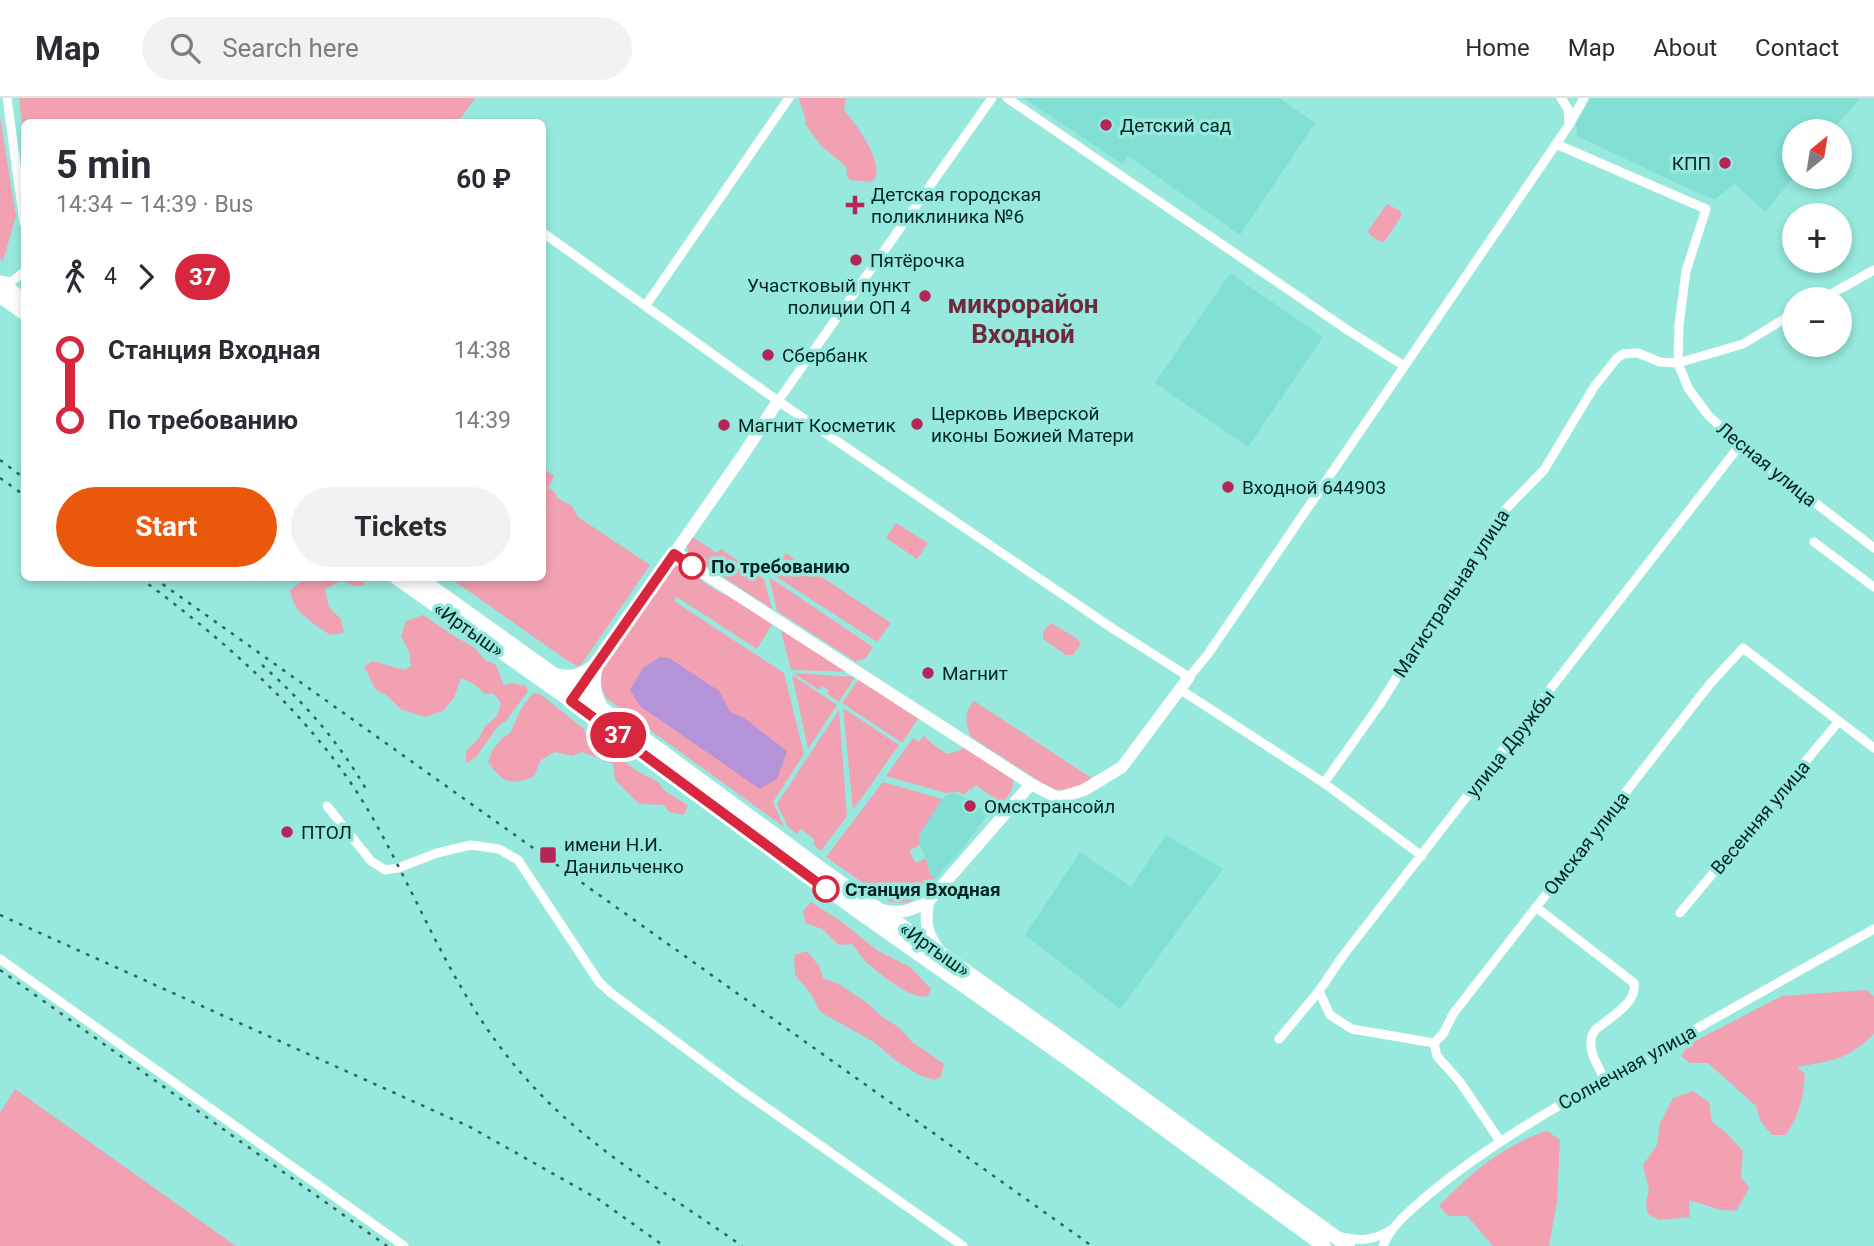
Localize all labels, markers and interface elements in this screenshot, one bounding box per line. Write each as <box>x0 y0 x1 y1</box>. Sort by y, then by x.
search box <box>142 17 632 80</box>
text: Map <box>35 29 100 68</box>
icon: search <box>166 29 204 67</box>
text: Search here <box>222 33 359 63</box>
text: Home <box>1465 34 1530 62</box>
text: Map <box>1568 34 1615 62</box>
text: About <box>1653 34 1717 62</box>
text: Contact <box>1755 34 1839 62</box>
place label: Детский сад <box>1120 114 1231 137</box>
marker: Детский сад <box>1098 117 1114 133</box>
north arrow <box>1782 119 1852 189</box>
map controls <box>1782 119 1852 357</box>
text: 5 min <box>56 143 152 187</box>
place label: КПП <box>1672 152 1711 175</box>
marker: КПП <box>1717 155 1733 171</box>
text: 60 ₽ <box>456 164 511 194</box>
place label: Детская городская поликлиника №6 <box>871 183 1041 228</box>
text: 14:34 – 14:39 · Bus <box>56 191 253 218</box>
marker: Детская городская поликлиника №6 <box>845 195 865 215</box>
button: + <box>1782 203 1852 273</box>
place label: Пятёрочка <box>870 249 965 272</box>
marker: Пятёрочка <box>848 252 864 268</box>
icon: walk <box>56 258 94 296</box>
icon: forward <box>127 258 165 296</box>
text: 4 <box>104 263 117 290</box>
text: 37 <box>189 263 216 291</box>
place label: Участковый пункт полиции ОП 4 <box>747 274 911 319</box>
button: − <box>1782 287 1852 357</box>
marker: Участковый пункт полиции ОП 4 <box>917 288 933 304</box>
district label: микрорайон Входной <box>947 289 1099 349</box>
text: Станция Входная <box>108 335 321 365</box>
text: 14:38 <box>454 337 511 364</box>
place label: Сбербанк <box>782 344 868 367</box>
marker: Сбербанк <box>760 347 776 363</box>
place label: Церковь Иверской иконы Божией Матери <box>931 402 1134 447</box>
text: По требованию <box>108 405 298 435</box>
text: 14:39 <box>454 407 511 434</box>
place label: Магнит Косметик <box>738 414 897 437</box>
marker: Церковь Иверской иконы Божией Матери <box>909 416 925 432</box>
marker: Магнит Косметик <box>716 417 732 433</box>
street label: Лесная улица <box>1712 417 1821 512</box>
place label: Входной 644903 <box>1242 476 1386 499</box>
marker: Входной 644903 <box>1220 479 1236 495</box>
button: Start <box>56 487 277 567</box>
button: Tickets <box>291 487 511 567</box>
street label: Магистральная улица <box>1388 505 1514 682</box>
marker: По требованию <box>679 553 705 579</box>
place label: По требованию <box>711 555 850 578</box>
street label: «Иртыш» <box>429 597 508 662</box>
place label: Магнит <box>942 662 1008 685</box>
marker: Магнит <box>920 665 936 681</box>
street label: улица Дружбы <box>1461 685 1560 802</box>
line badge: 37 <box>586 712 650 758</box>
text: 37 <box>604 721 632 749</box>
street label: Весенняя улица <box>1706 756 1815 879</box>
street label: Омская улица <box>1539 787 1634 900</box>
place label: Омсктрансойл <box>984 795 1115 818</box>
marker: Омсктрансойл <box>962 798 978 814</box>
place label: ПТОЛ <box>301 821 352 844</box>
marker: ПТОЛ <box>279 824 295 840</box>
place label: имени Н.И. Данильченко <box>564 833 684 878</box>
marker: имени Н.И. Данильченко <box>538 845 558 865</box>
marker: Станция Входная <box>813 876 839 902</box>
place label: Станция Входная <box>845 878 1001 901</box>
street label: «Иртыш» <box>895 917 974 982</box>
street label: Солнечная улица <box>1554 1020 1700 1115</box>

